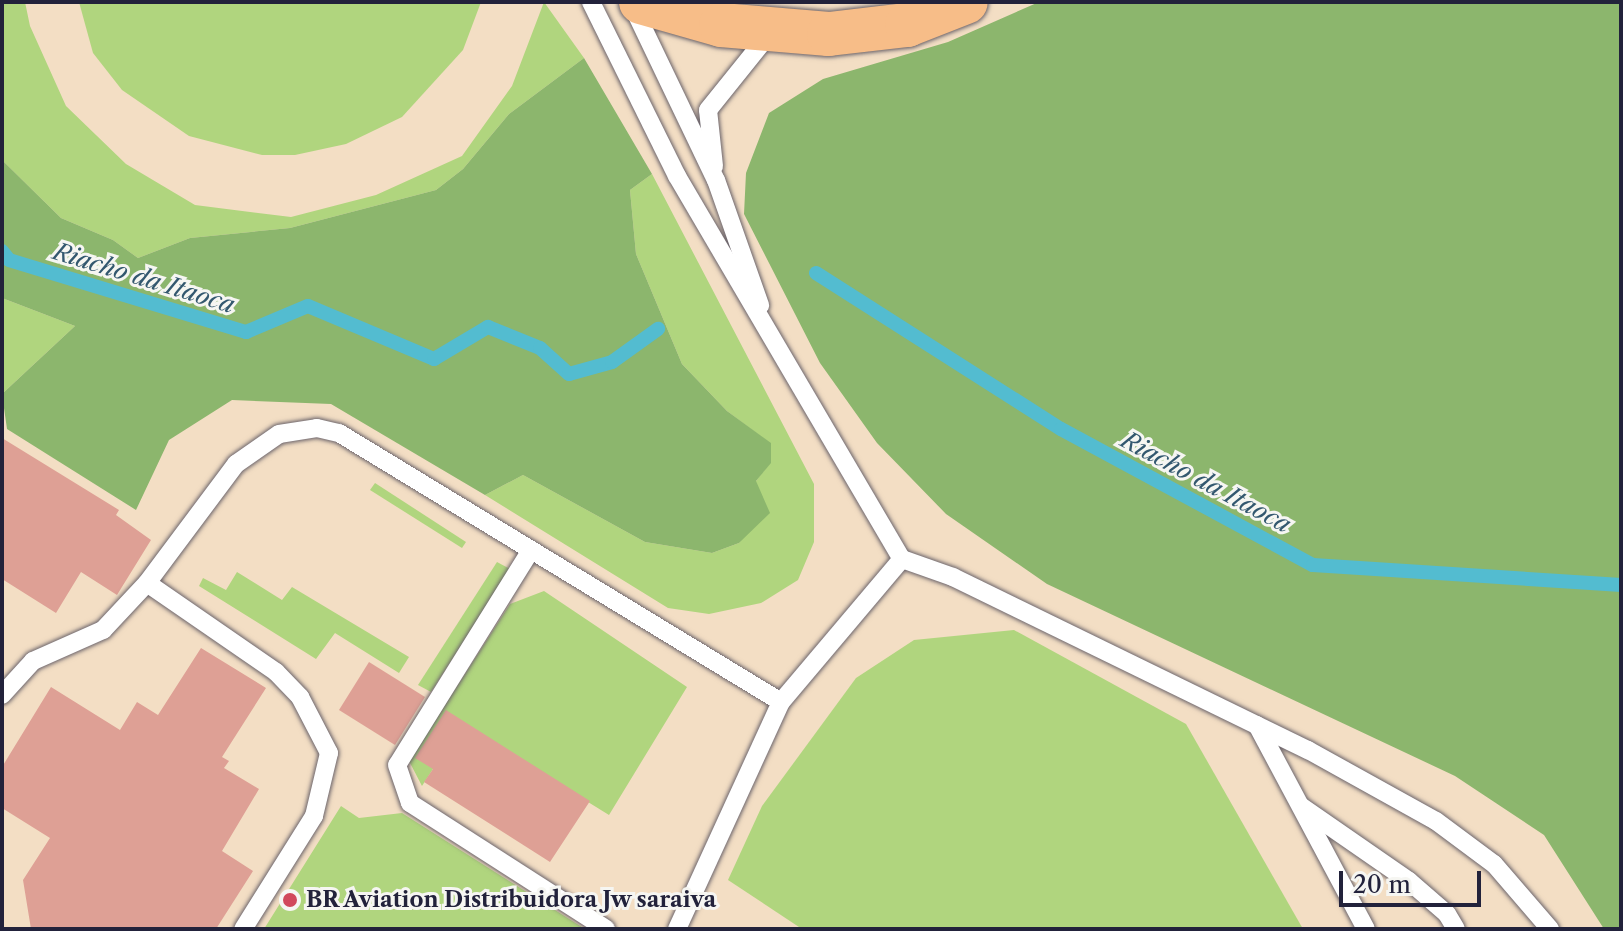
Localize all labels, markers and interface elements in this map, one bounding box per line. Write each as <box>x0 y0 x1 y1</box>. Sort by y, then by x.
water label: Riacho da Itaoca <box>50 237 238 319</box>
water label: Riacho da Itaoca <box>1116 425 1296 539</box>
scale bar <box>1343 855 1485 905</box>
text: 20 m <box>1353 870 1411 899</box>
place label: BR Aviation Distribuidora Jw saraiva <box>306 887 719 913</box>
marker: BR Aviation Distribuidora Jw saraiva <box>281 891 299 909</box>

